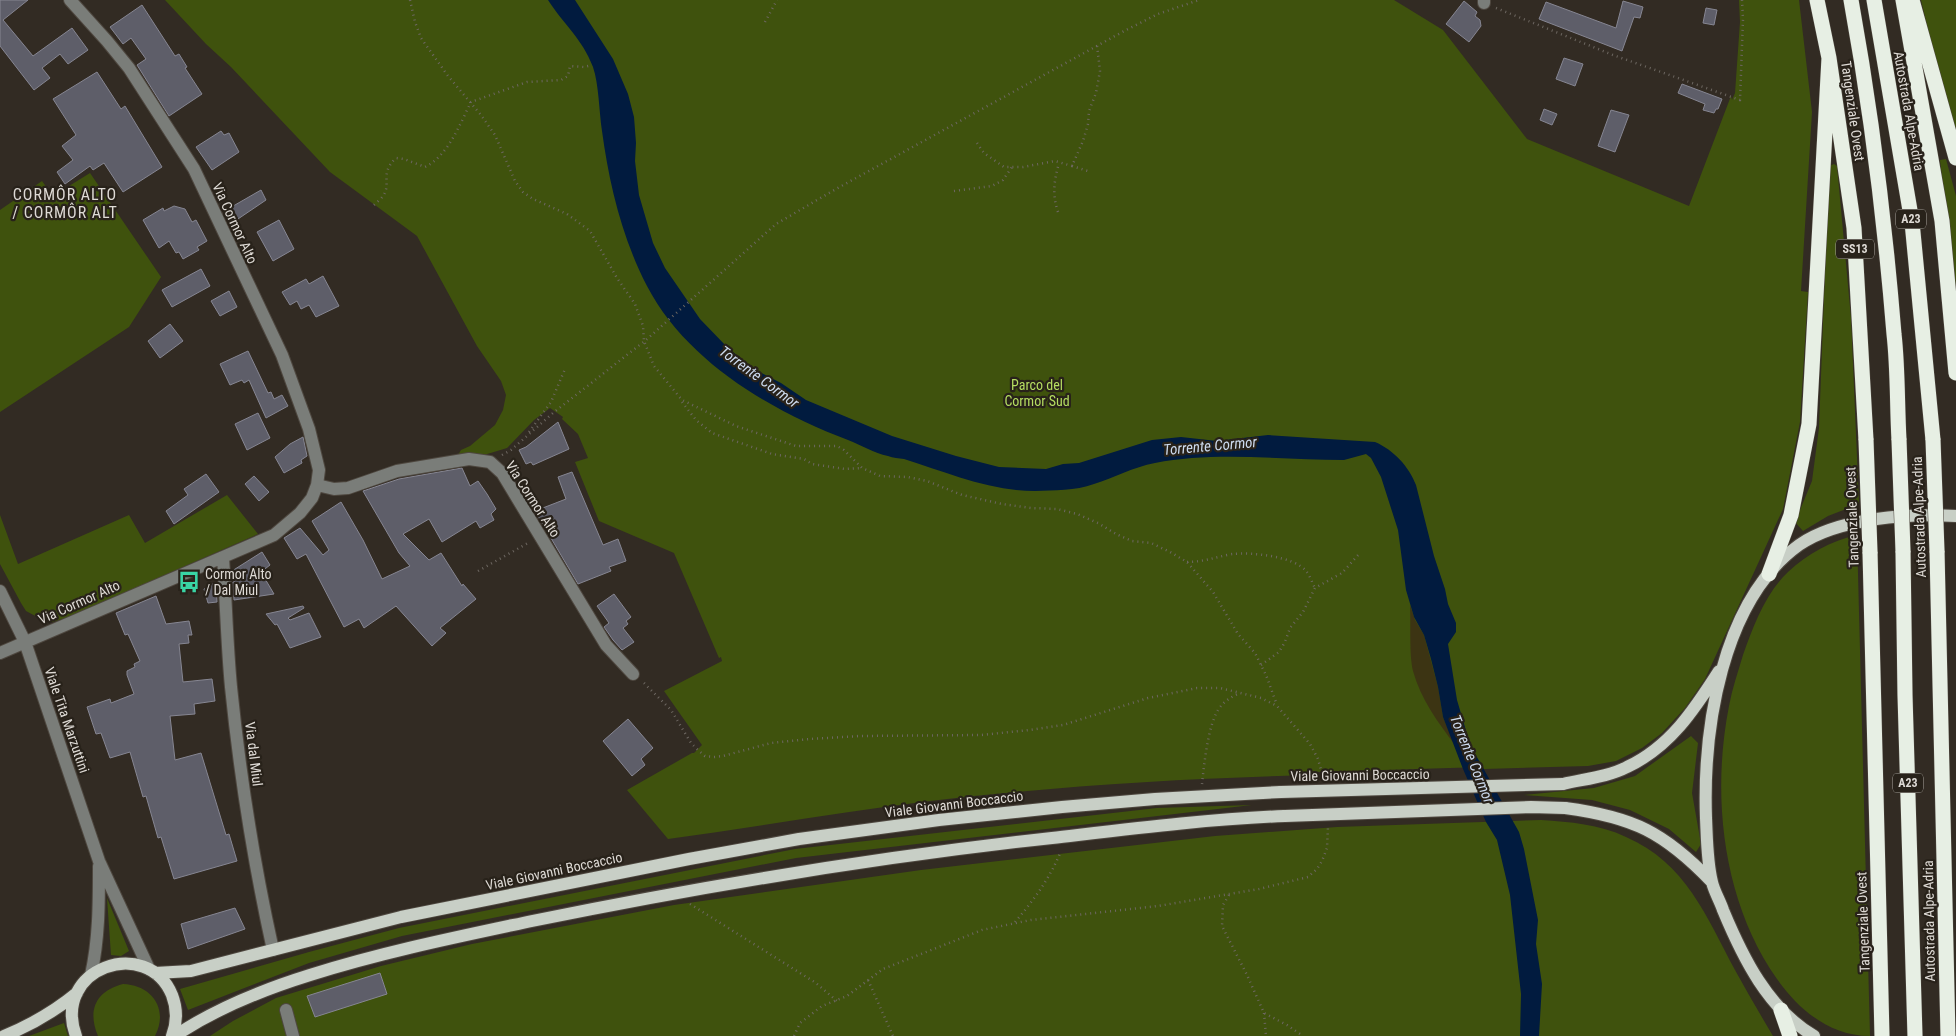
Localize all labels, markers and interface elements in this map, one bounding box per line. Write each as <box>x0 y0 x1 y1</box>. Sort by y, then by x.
street label: Autostrada Alpe-Adria <box>1891 50 1927 172</box>
street label: Tangenziale Ovest <box>1838 60 1868 162</box>
street label: Via Cormor Alto <box>209 180 261 266</box>
district label: CORMÔR ALTO / CORMÔR ALT <box>12 184 118 222</box>
road number: A23 <box>1896 210 1926 228</box>
road number: SS13 <box>1836 240 1874 258</box>
water label: Torrente Cormor <box>716 342 803 412</box>
park label: Parco del Cormor Sud <box>1004 377 1070 409</box>
water label: Torrente Cormor <box>1162 433 1258 459</box>
street label: Autostrada Alpe-Adria <box>1909 456 1929 578</box>
street label: Via Cormor Alto <box>502 458 564 540</box>
street label: Tangenziale Ovest <box>1842 466 1862 568</box>
place label: Cormor Alto / Dal Miul <box>205 566 272 598</box>
bus stop icon: Cormor Alto / Dal Miul <box>176 569 202 595</box>
street label: Via Cormor Alto <box>36 577 122 627</box>
street label: Viale Tita Marzuttini <box>41 665 93 775</box>
water label: Torrente Cormor <box>1446 712 1498 806</box>
street label: Via dal Miul <box>242 721 266 787</box>
street label: Viale Giovanni Boccaccio <box>1290 766 1430 784</box>
road number: A23 <box>1893 774 1923 792</box>
street label: Viale Giovanni Boccaccio <box>884 788 1024 820</box>
street label: Viale Giovanni Boccaccio <box>484 849 624 893</box>
street label: Autostrada Alpe-Adria <box>1920 860 1938 982</box>
street label: Tangenziale Ovest <box>1853 871 1873 973</box>

